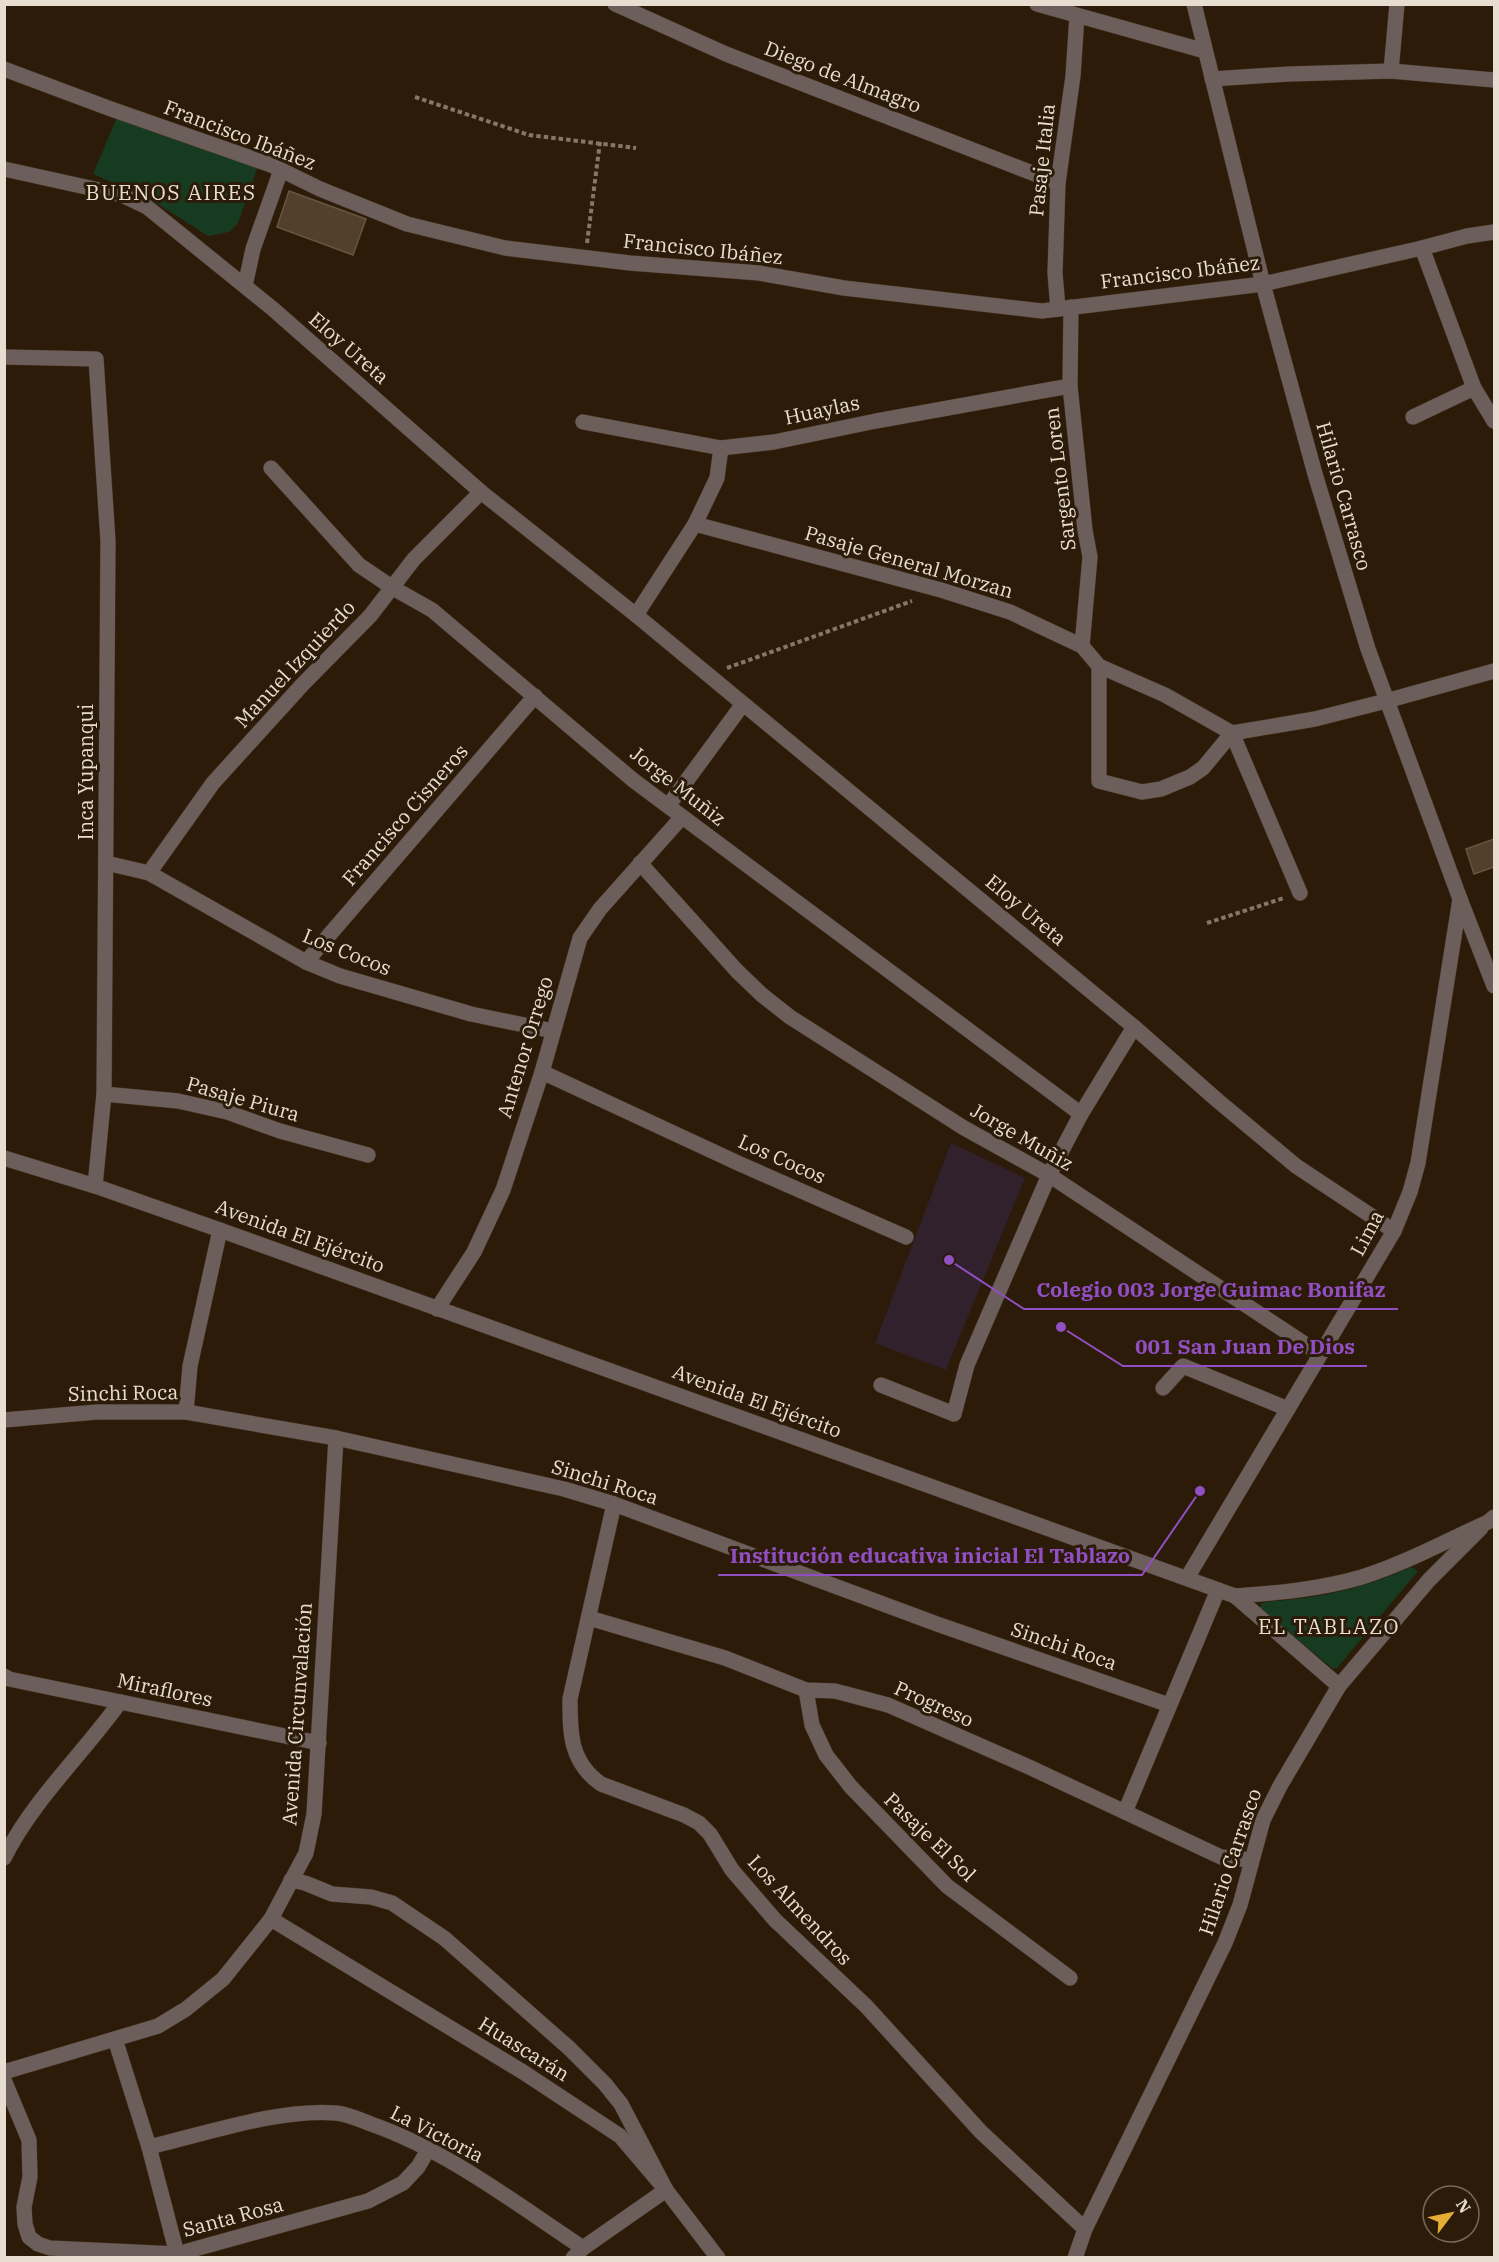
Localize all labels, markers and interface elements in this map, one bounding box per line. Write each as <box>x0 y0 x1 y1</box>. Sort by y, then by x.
street label: Diego de Almagro <box>761 34 925 119</box>
street label: Francisco Ibáñez <box>160 93 320 176</box>
street label: Pasaje Italia <box>1022 102 1061 218</box>
district label: BUENOS AIRES <box>85 178 257 206</box>
street label: Francisco Ibáñez <box>622 227 784 270</box>
street label: Francisco Ibáñez <box>1099 248 1261 295</box>
street label: Eloy Ureta <box>304 305 395 390</box>
street label: Huaylas <box>782 388 862 431</box>
street label: Sargento Loren <box>1037 406 1082 552</box>
street label: Hilario Carrasco <box>1310 418 1379 573</box>
street label: Pasaje General Morzan <box>802 519 1017 604</box>
street label: Manuel Izquierdo <box>228 594 361 733</box>
street label: Inca Yupanqui <box>72 704 99 840</box>
street label: Francisco Cisneros <box>336 738 474 891</box>
street label: Jorge Muñiz <box>625 740 732 831</box>
street label: Eloy Ureta <box>980 868 1072 951</box>
street label: Los Cocos <box>299 922 395 981</box>
street label: Antenor Orrego <box>490 973 559 1121</box>
street label: Pasaje Piura <box>184 1070 303 1128</box>
street label: Jorge Muñiz <box>966 1096 1078 1177</box>
street label: Los Cocos <box>734 1127 830 1190</box>
street label: Avenida El Ejército <box>212 1192 388 1279</box>
street label: Lima <box>1343 1205 1390 1260</box>
callout: Colegio 003 Jorge Guimac Bonifaz <box>1024 1270 1398 1309</box>
text: Colegio 003 Jorge Guimac Bonifaz <box>1036 1275 1386 1303</box>
callout: 001 San Juan De Dios <box>1123 1327 1367 1366</box>
text: 001 San Juan De Dios <box>1135 1332 1355 1360</box>
street label: Avenida El Ejército <box>669 1357 845 1444</box>
street label: Sinchi Roca <box>68 1378 178 1407</box>
street label: Sinchi Roca <box>548 1452 662 1511</box>
callout: Institución educativa inicial El Tablazo <box>718 1536 1142 1575</box>
text: Institución educativa inicial El Tablazo <box>730 1541 1130 1569</box>
street label: Avenida Circunvalación <box>275 1601 318 1826</box>
district label: EL TABLAZO <box>1258 1612 1400 1640</box>
street label: Sinchi Roca <box>1008 1615 1121 1676</box>
street label: Miraflores <box>115 1666 215 1713</box>
street label: Progreso <box>890 1674 978 1733</box>
street label: Hilario Carrasco <box>1192 1785 1267 1939</box>
street label: Pasaje El Sol <box>879 1786 982 1887</box>
street label: Los Almendros <box>742 1849 859 1971</box>
street label: Huascarán <box>474 2010 575 2087</box>
street label: La Victoria <box>386 2099 489 2169</box>
north arrow <box>1421 2184 1481 2244</box>
street label: Santa Rosa <box>180 2190 286 2243</box>
text: N <box>1452 2195 1476 2217</box>

